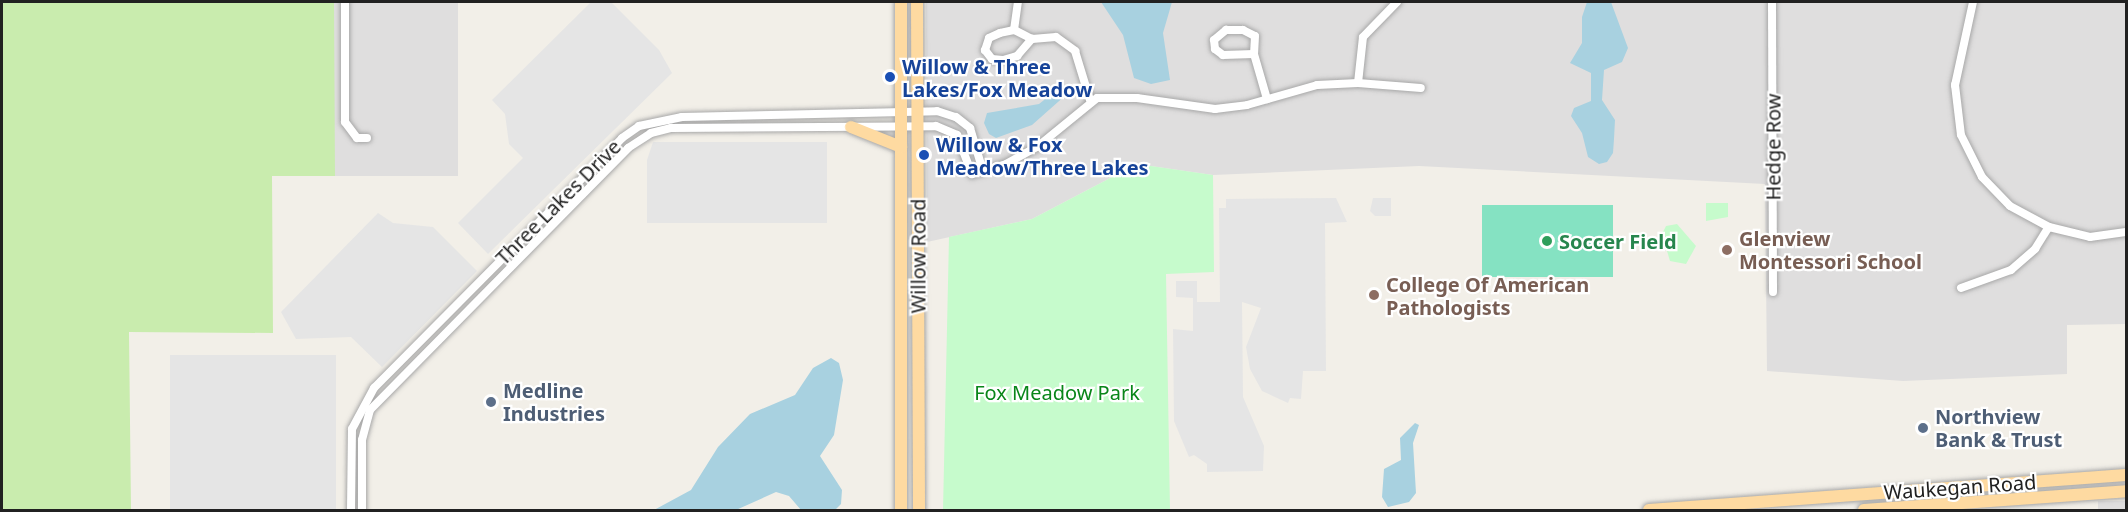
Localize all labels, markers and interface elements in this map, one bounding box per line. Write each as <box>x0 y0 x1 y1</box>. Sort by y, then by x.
place label: Willow & Three Lakes/Fox Meadow <box>902 54 1092 101</box>
marker: Willow & Three Lakes/Fox Meadow <box>883 70 897 84</box>
street label: Hedge Row <box>1761 93 1785 201</box>
place label: Willow & Fox Meadow/Three Lakes <box>936 132 1149 179</box>
street label: Three Lakes Drive <box>490 134 626 270</box>
marker: Willow & Fox Meadow/Three Lakes <box>917 148 931 162</box>
street label: Willow Road <box>906 199 930 313</box>
place label: Glenview Montessori School <box>1739 226 1922 273</box>
place label: Soccer Field <box>1559 229 1677 253</box>
marker: Soccer Field <box>1540 234 1554 248</box>
marker: Glenview Montessori School <box>1720 243 1734 257</box>
place label: College Of American Pathologists <box>1386 272 1589 319</box>
marker: College Of American Pathologists <box>1367 288 1381 302</box>
place label: Medline Industries <box>503 378 605 425</box>
park label: Fox Meadow Park <box>974 380 1140 404</box>
marker: Medline Industries <box>484 395 498 409</box>
place label: Northview Bank & Trust <box>1935 404 2062 451</box>
marker: Northview Bank & Trust <box>1916 421 1930 435</box>
street label: Waukegan Road <box>1883 470 2037 504</box>

